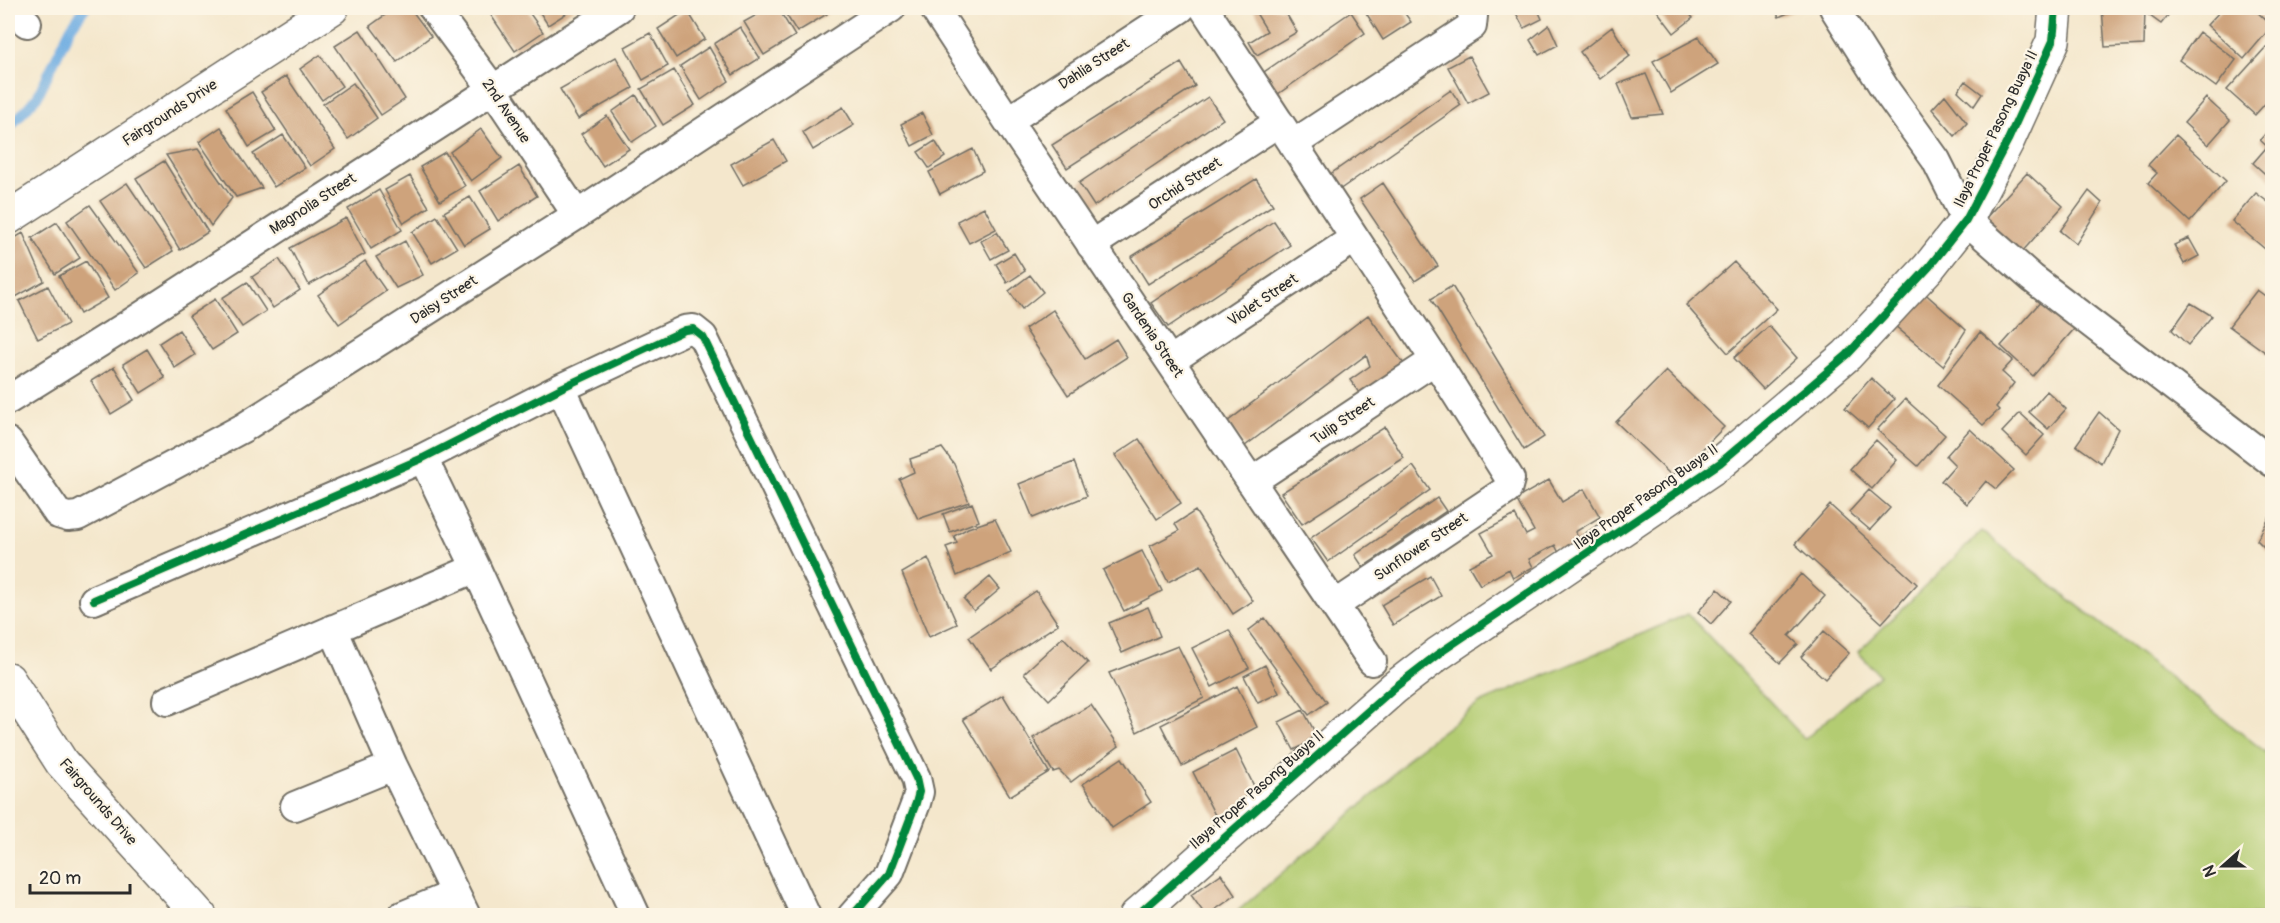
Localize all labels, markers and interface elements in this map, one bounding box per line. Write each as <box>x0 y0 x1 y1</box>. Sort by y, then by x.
street label: Dahlia Street <box>1055 34 1134 94</box>
street label: Ilaya Proper Pasong Buaya II <box>1950 47 2042 211</box>
street label: Fairgrounds Drive <box>119 75 221 151</box>
street label: 2nd Avenue <box>478 75 535 147</box>
street label: Orchid Street <box>1145 153 1226 215</box>
street label: Magnolia Street <box>266 168 361 239</box>
street label: Violet Street <box>1224 269 1303 330</box>
street label: Daisy Street <box>407 271 482 329</box>
street label: Gardenia Street <box>1117 289 1188 382</box>
street label: Tulip Street <box>1308 392 1379 449</box>
street label: Ilaya Proper Pasong Buaya II <box>1570 440 1722 554</box>
street label: Sunflower Street <box>1370 508 1472 585</box>
street label: Ilaya Proper Pasong Buaya II <box>1186 726 1328 854</box>
street label: Fairgrounds Drive <box>55 755 141 850</box>
north arrow <box>2193 836 2253 896</box>
scale bar <box>30 857 130 895</box>
text: N <box>2199 862 2221 880</box>
text: 20 m <box>39 867 81 890</box>

